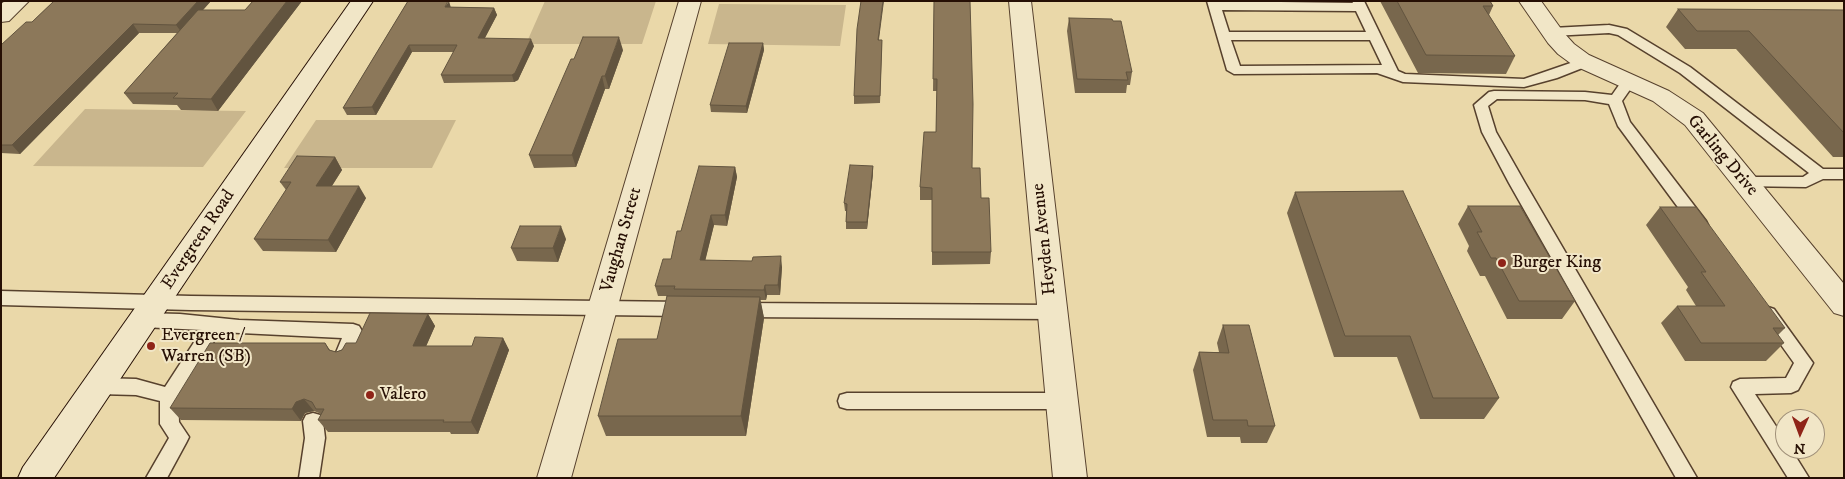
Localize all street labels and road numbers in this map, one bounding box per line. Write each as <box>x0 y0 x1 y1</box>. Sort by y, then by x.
street label: Garling Drive <box>1682 111 1762 201</box>
street label: Heyden Avenue <box>1028 182 1062 296</box>
street label: Vaughan Street <box>597 185 647 295</box>
street label: Evergreen Road <box>158 186 240 294</box>

